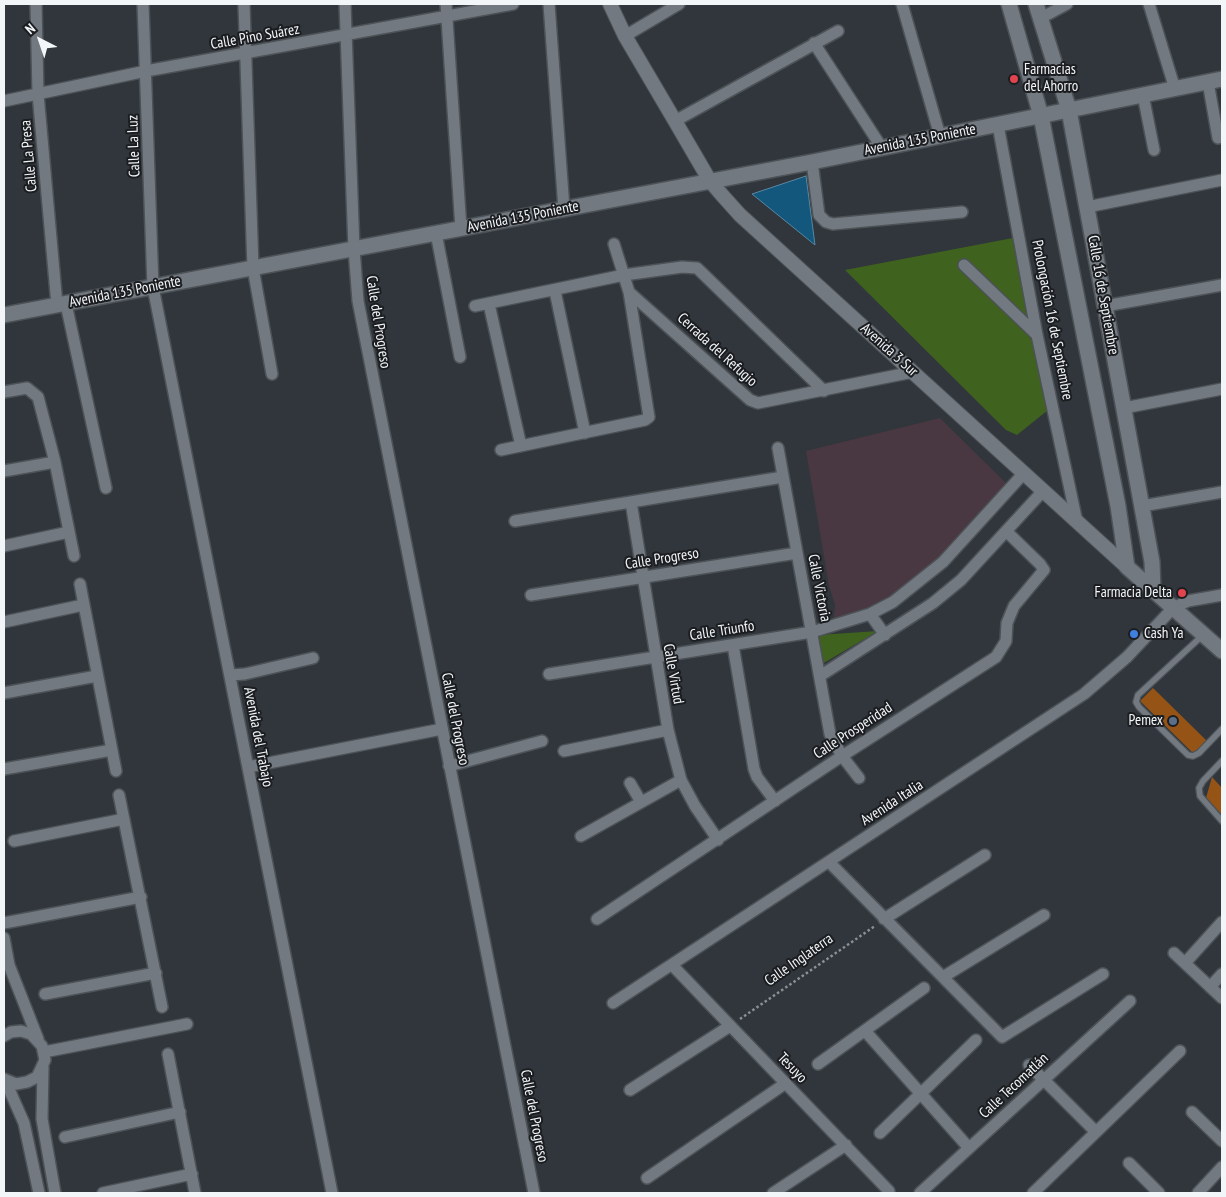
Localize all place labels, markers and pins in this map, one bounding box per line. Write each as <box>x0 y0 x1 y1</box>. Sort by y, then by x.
place label: Farmacias del Ahorro <box>1024 61 1078 96</box>
marker: Farmacias del Ahorro <box>1008 73 1020 85</box>
place label: Farmacia Delta <box>1094 584 1172 602</box>
marker: Farmacia Delta <box>1176 587 1188 599</box>
place label: Cash Ya <box>1144 625 1183 643</box>
marker: Cash Ya <box>1128 628 1140 640</box>
place label: Pemex <box>1129 712 1163 730</box>
marker: Pemex <box>1167 715 1179 727</box>

